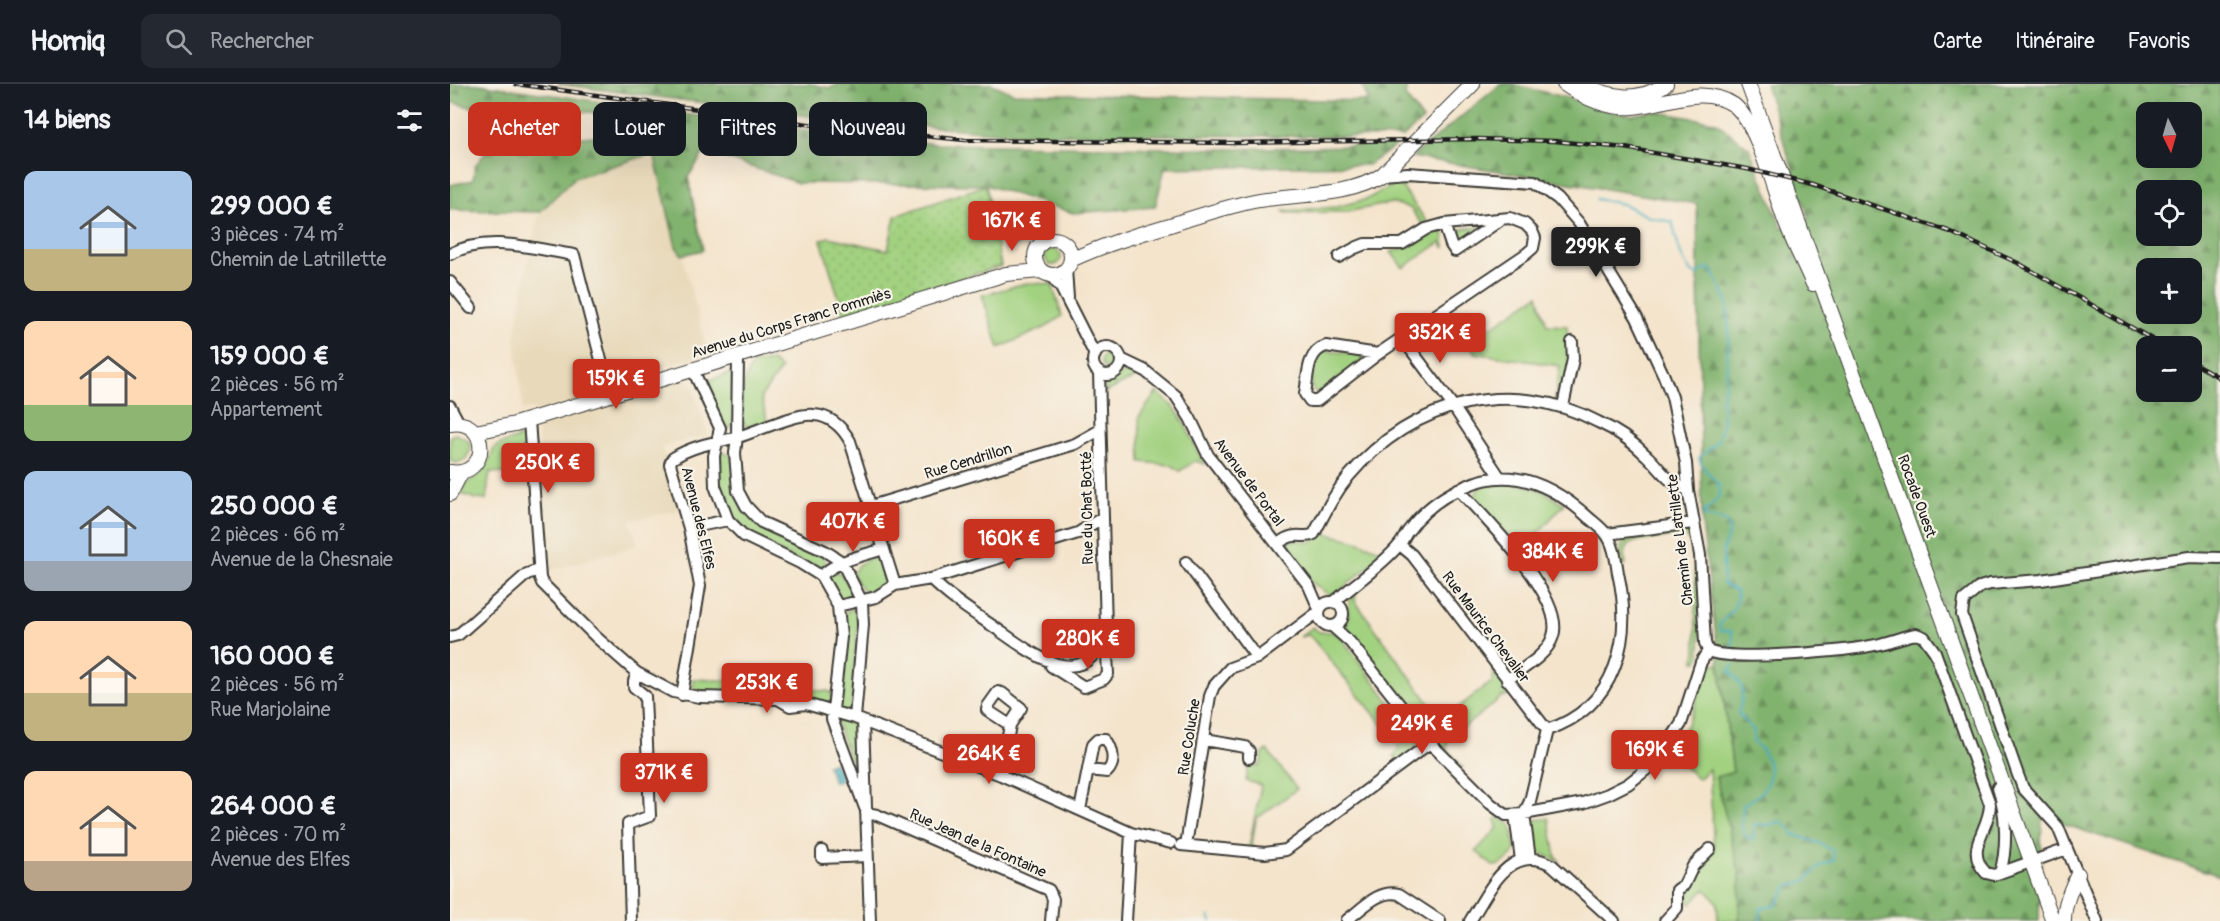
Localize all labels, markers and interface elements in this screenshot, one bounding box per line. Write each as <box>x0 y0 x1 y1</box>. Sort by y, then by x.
search box <box>141 14 561 68</box>
text: Homiq <box>30 24 105 59</box>
icon: search <box>162 25 195 58</box>
text: Rechercher <box>210 27 314 55</box>
text: Carte <box>1933 28 1982 55</box>
text: Itinéraire <box>2015 28 2095 55</box>
text: Favoris <box>2128 28 2190 55</box>
chip: Acheter <box>468 102 581 156</box>
chip: Louer <box>593 102 686 156</box>
chip: Filtres <box>698 102 797 156</box>
chip: Nouveau <box>809 102 927 156</box>
north arrow <box>2136 102 2202 168</box>
map controls <box>2136 102 2202 402</box>
text: 14 biens <box>24 104 110 136</box>
icon: filters <box>393 104 426 137</box>
button: locate <box>2136 180 2202 246</box>
text: 299 000 € <box>210 190 333 222</box>
icon: home <box>72 195 144 267</box>
pin: 167K € <box>963 201 1061 252</box>
text: 167K € <box>982 208 1042 233</box>
text: 3 pièces · 74 m² <box>210 222 344 247</box>
pin: 299K € <box>1547 227 1645 278</box>
text: 299K € <box>1565 234 1627 259</box>
text: Chemin de Latrillette <box>210 247 386 272</box>
button: + <box>2136 258 2202 324</box>
street label: Avenue du Corps Franc Pommiès <box>689 284 893 363</box>
pin: 352K € <box>1391 313 1489 364</box>
text: 352K € <box>1409 320 1471 345</box>
button: − <box>2136 336 2202 402</box>
text: 159 000 € <box>210 340 329 372</box>
icon: home <box>72 345 144 417</box>
pin: 159K € <box>567 359 665 410</box>
text: 159K € <box>587 366 645 391</box>
text: 2 pièces · 56 m² <box>210 372 345 397</box>
text: Appartement <box>210 397 322 422</box>
street label: Avenue de Portal <box>1209 434 1288 530</box>
street label: Rue Cendrillon <box>922 439 1014 484</box>
pin: 250K € <box>499 443 597 494</box>
text: 250K € <box>515 450 581 475</box>
street label: Rue du Chat Botté <box>1077 451 1098 565</box>
street label: Rocade Ouest <box>1893 452 1941 541</box>
street label: Avenue des Elfes <box>677 465 720 572</box>
street label: Chemin de Latrillette <box>1663 473 1698 607</box>
text: 250 000 € <box>210 490 338 522</box>
icon: home <box>72 495 144 567</box>
pin: 407K € <box>804 502 902 553</box>
text: 407K € <box>820 509 886 534</box>
pin: 160K € <box>960 519 1058 570</box>
text: 2 pièces · 66 m² <box>210 522 346 547</box>
text: 160K € <box>978 526 1040 551</box>
pin: 384K € <box>1504 532 1602 583</box>
text: 384K € <box>1522 539 1584 564</box>
text: Avenue de la Chesnaie <box>210 547 393 572</box>
street label: Rue Maurice Chevalier <box>1438 568 1534 687</box>
pin: 280K € <box>1039 619 1137 670</box>
text: 280K € <box>1056 626 1120 651</box>
text: 160 000 € <box>210 640 335 672</box>
icon: home <box>72 645 144 717</box>
pin: 253K € <box>718 663 816 714</box>
text: 253K € <box>736 670 798 695</box>
text: 2 pièces · 56 m² <box>210 672 345 697</box>
text: Rue Marjolaine <box>210 697 331 722</box>
street label: Rue Coluche <box>1174 697 1205 777</box>
pin: 249K € <box>1373 704 1471 755</box>
text: 249K € <box>1391 711 1453 736</box>
pin: 169K € <box>1606 730 1704 781</box>
pin: 264K € <box>940 734 1038 785</box>
text: 169K € <box>1625 737 1685 762</box>
text: 264K € <box>957 741 1021 766</box>
pin: 371K € <box>615 753 713 804</box>
text: 371K € <box>634 760 694 785</box>
text: 264 000 € <box>210 790 336 822</box>
icon: home <box>72 795 144 867</box>
street label: Rue Jean de la Fontaine <box>906 805 1050 882</box>
text: 2 pièces · 70 m² <box>210 822 346 847</box>
text: Avenue des Elfes <box>210 847 350 872</box>

